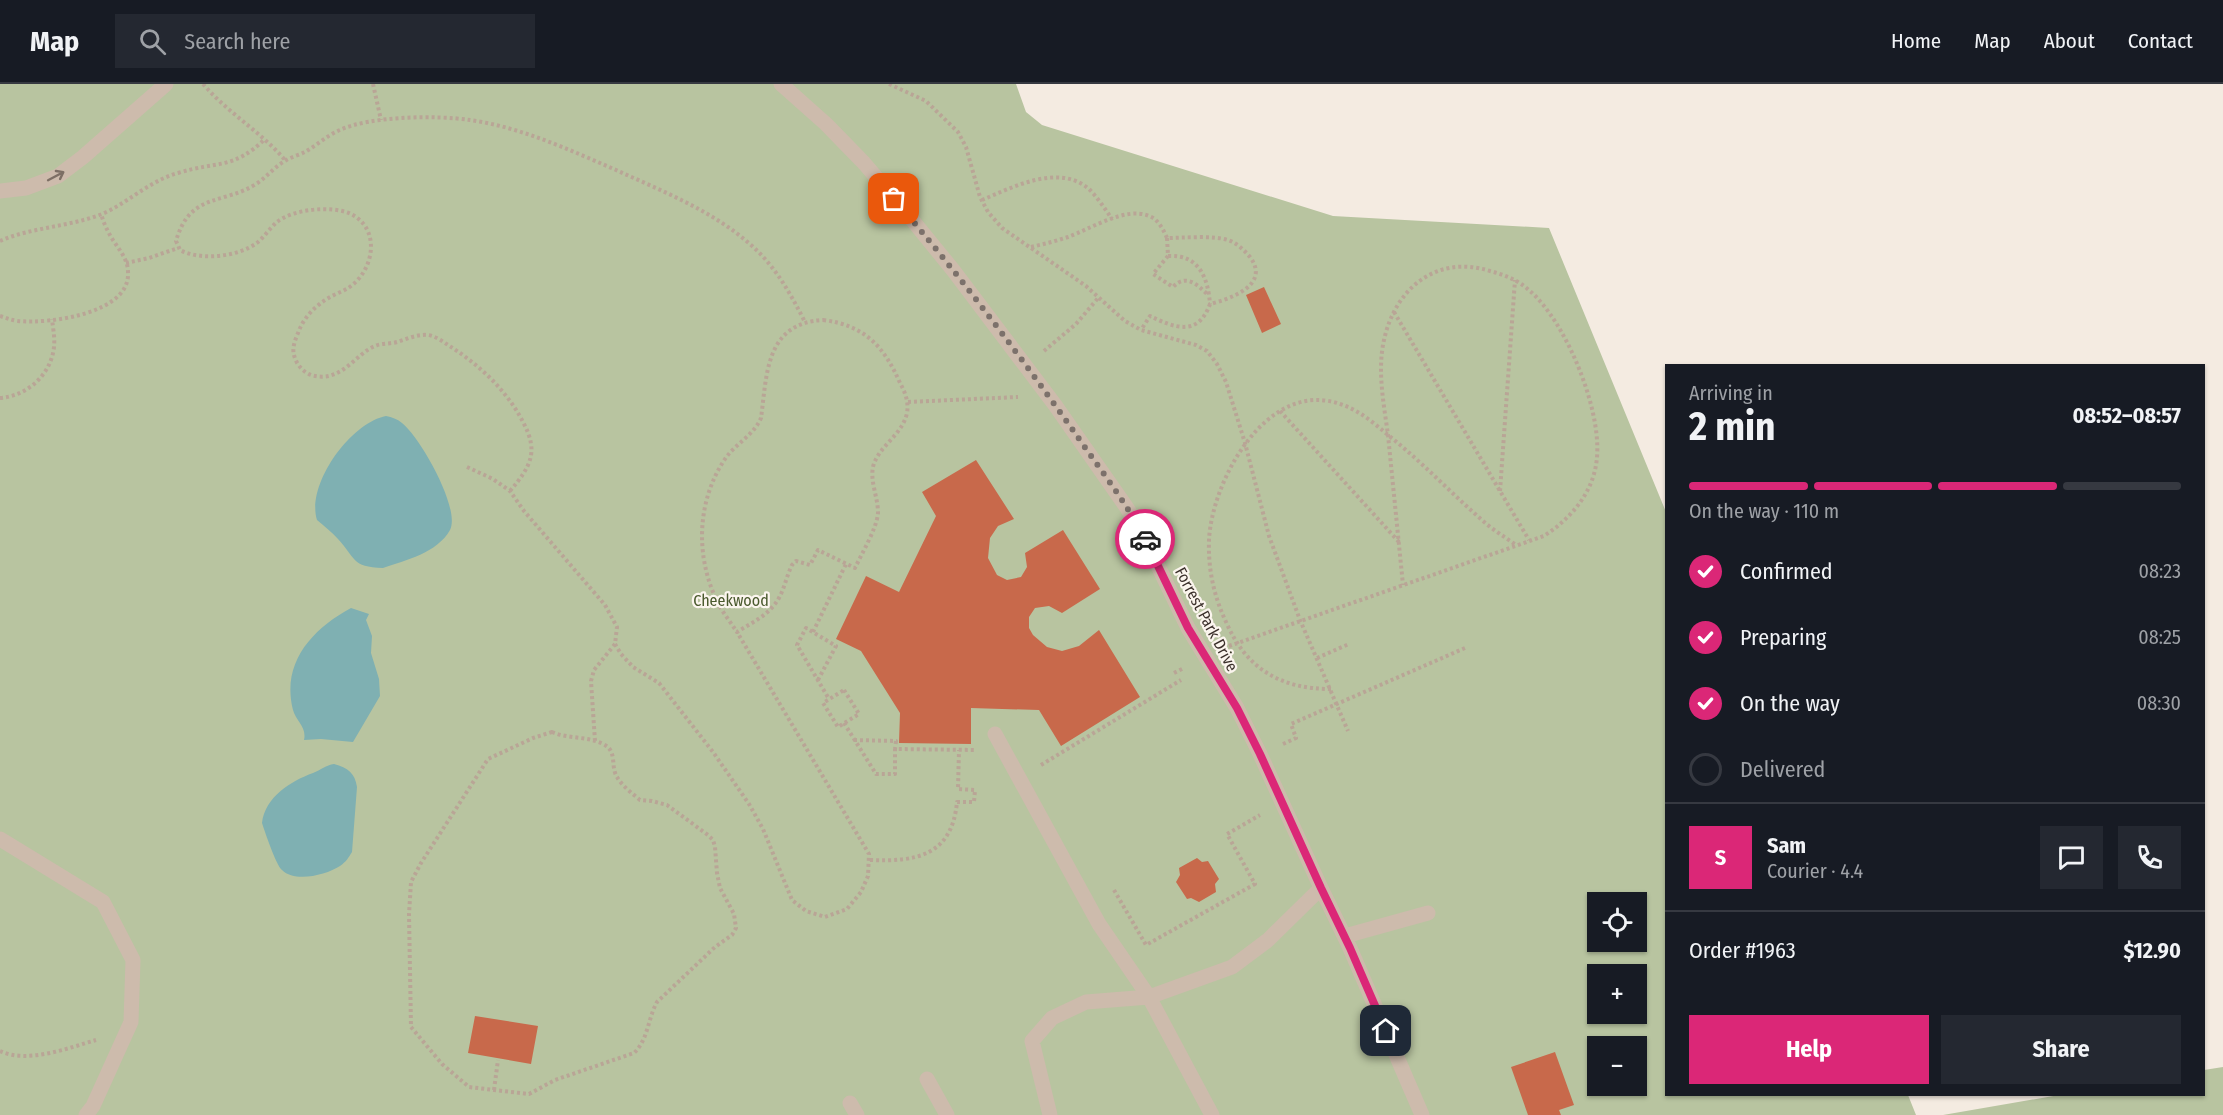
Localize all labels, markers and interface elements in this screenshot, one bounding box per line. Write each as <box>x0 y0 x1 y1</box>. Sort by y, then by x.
search box <box>115 14 535 68</box>
text: Map <box>30 25 79 58</box>
icon: search <box>136 25 169 58</box>
text: Search here <box>184 28 290 55</box>
text: Home <box>1891 28 1941 54</box>
text: Map <box>1974 28 2011 54</box>
text: About <box>2044 28 2095 54</box>
text: Contact <box>2128 28 2193 54</box>
one-way arrow <box>46 169 64 181</box>
pin <box>868 173 919 224</box>
icon: bag <box>877 182 910 215</box>
text: Arriving in <box>1689 381 1773 405</box>
text: 08:52–08:57 <box>2072 402 2181 429</box>
text: 2 min <box>1689 404 1775 450</box>
text: On the way · 110 m <box>1689 499 1839 523</box>
courier <box>1115 509 1175 569</box>
icon: car <box>1129 523 1162 556</box>
icon: check <box>1689 555 1722 588</box>
text: Confirmed <box>1740 558 1833 585</box>
text: 08:23 <box>2139 559 2181 583</box>
street label: Forrest Park Drive <box>1171 564 1242 675</box>
park label: Cheekwood <box>693 591 769 610</box>
icon: check <box>1689 621 1722 654</box>
text: Preparing <box>1740 624 1826 651</box>
text: 08:25 <box>2138 625 2181 649</box>
icon: check <box>1689 687 1722 720</box>
text: On the way <box>1740 690 1840 717</box>
text: 08:30 <box>2137 691 2181 715</box>
text: Delivered <box>1740 756 1825 783</box>
button: chat <box>2040 826 2103 889</box>
button: phone <box>2118 826 2181 889</box>
text: Sam <box>1767 832 1806 859</box>
text: S <box>1715 844 1726 871</box>
text: Courier · 4.4 <box>1767 859 1863 883</box>
map controls <box>1587 892 1647 1096</box>
button: locate <box>1587 892 1647 952</box>
text: Order #1963 <box>1689 937 1796 964</box>
text: $12.90 <box>2123 937 2181 964</box>
button: + <box>1587 964 1647 1024</box>
pin <box>1360 1005 1411 1056</box>
icon: home <box>1369 1014 1402 1047</box>
button: Help <box>1689 1015 1929 1084</box>
button: Share <box>1941 1015 2181 1084</box>
button: − <box>1587 1036 1647 1096</box>

